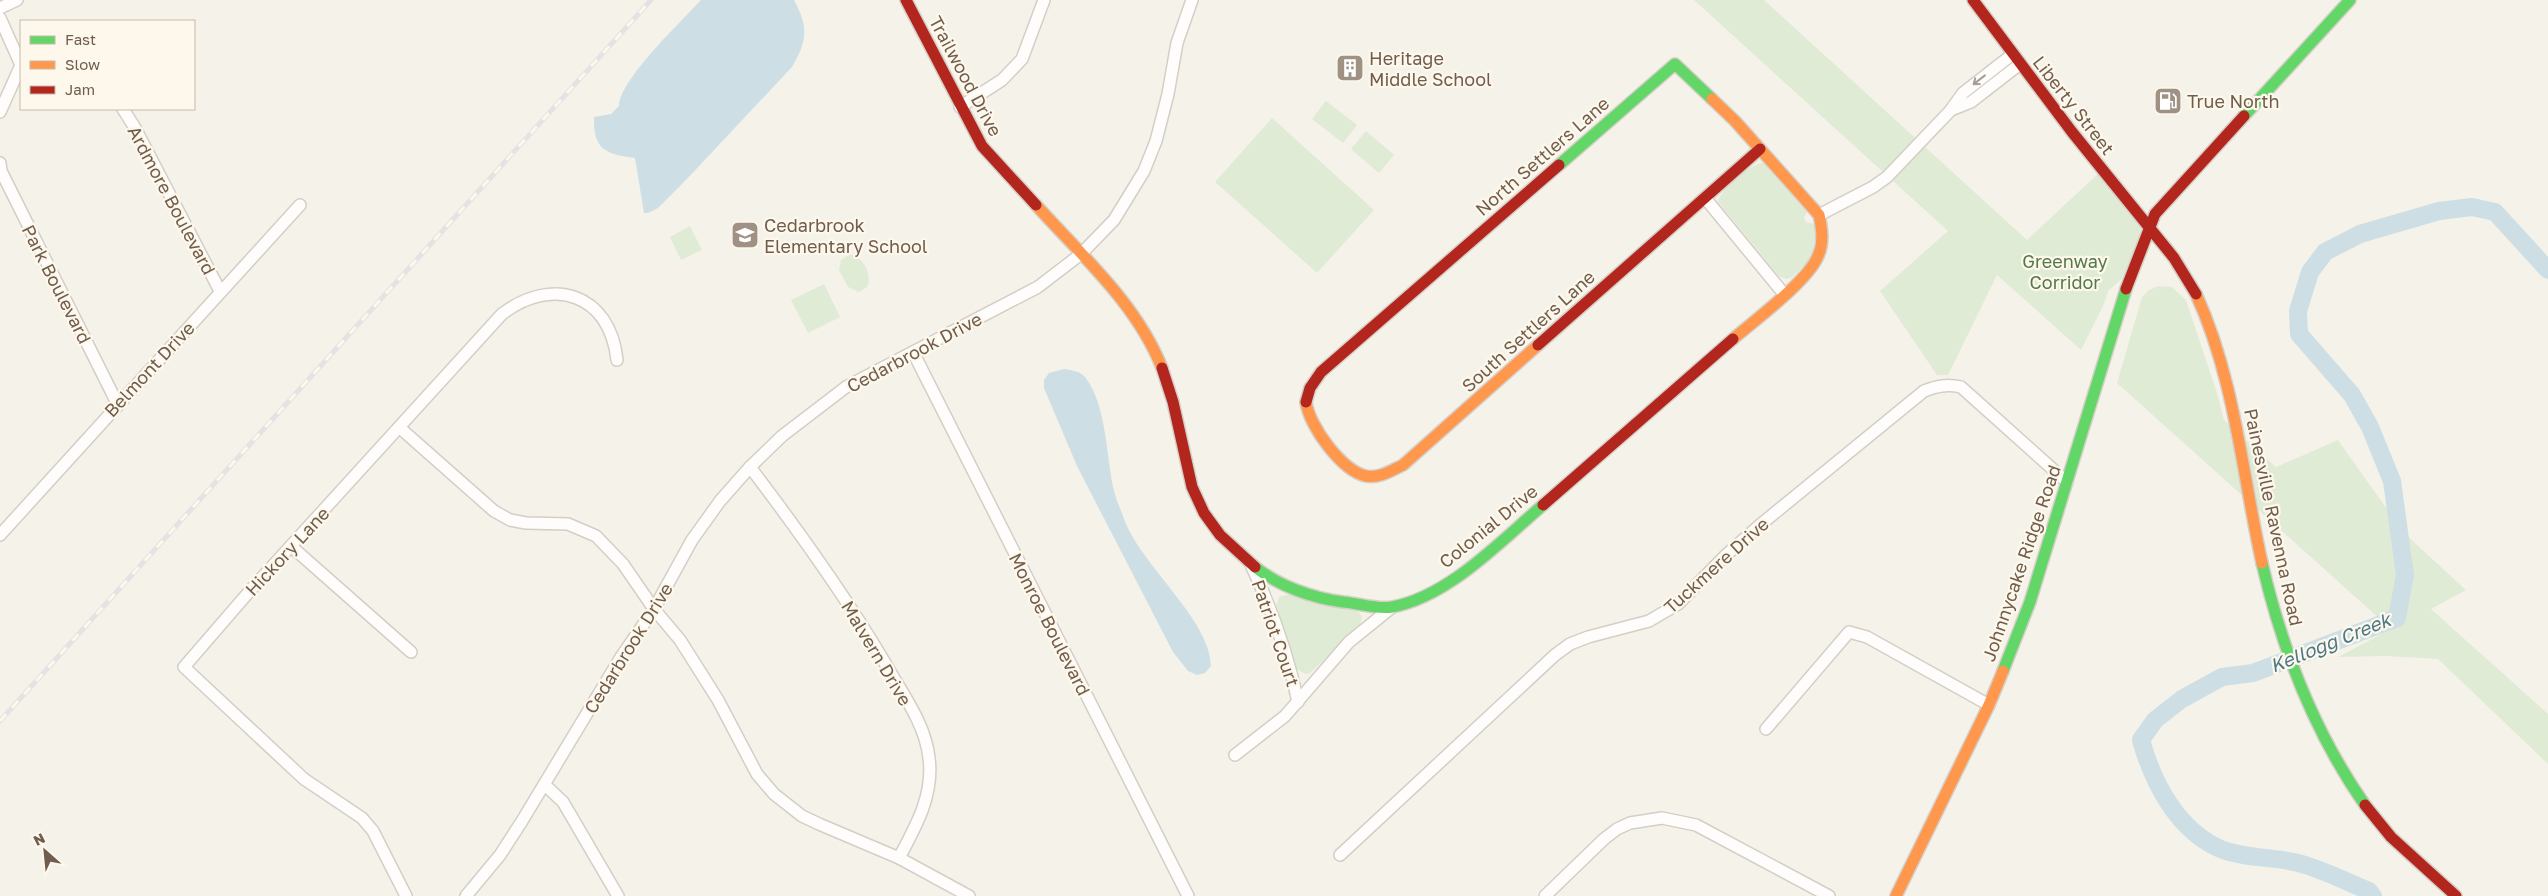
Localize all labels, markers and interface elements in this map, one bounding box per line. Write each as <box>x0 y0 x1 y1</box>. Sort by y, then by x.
street label: Trailwood Drive <box>925 12 1007 140</box>
legend <box>20 20 195 110</box>
text: Fast <box>65 30 96 48</box>
place label: Heritage Middle School <box>1369 47 1492 90</box>
street label: Liberty Street <box>2029 51 2119 159</box>
building icon: Heritage Middle School <box>1335 53 1365 83</box>
text: Slow <box>65 55 100 73</box>
one-way arrow <box>1973 75 1986 86</box>
text: Jam <box>65 80 95 98</box>
fuel station icon: True North <box>2153 86 2183 116</box>
place label: True North <box>2187 90 2280 112</box>
street label: North Settlers Lane <box>1471 92 1613 220</box>
street label: Ardmore Boulevard <box>123 122 221 278</box>
place label: Cedarbrook Elementary School <box>764 214 928 257</box>
school or university icon: Cedarbrook Elementary School <box>730 220 760 250</box>
street label: Park Boulevard <box>18 221 96 347</box>
park label: Greenway Corridor <box>2022 250 2108 293</box>
street label: South Settlers Lane <box>1457 265 1599 397</box>
street label: Cedarbrook Drive <box>843 307 985 397</box>
street label: Belmont Drive <box>99 317 199 421</box>
street label: Painesville Ravenna Road <box>2240 406 2308 628</box>
street label: Johnnycake Ridge Road <box>1977 462 2065 664</box>
street label: Colonial Drive <box>1434 480 1542 572</box>
street label: Hickory Lane <box>240 502 334 600</box>
street label: Tuckmere Drive <box>1659 512 1773 618</box>
street label: Monroe Boulevard <box>1005 549 1095 699</box>
street label: Patriot Court <box>1247 577 1305 689</box>
street label: Cedarbrook Drive <box>579 579 677 717</box>
street label: Malvern Drive <box>837 597 917 709</box>
water label: Kellogg Creek <box>2266 606 2396 677</box>
north arrow <box>20 826 70 876</box>
text: N <box>30 829 47 849</box>

